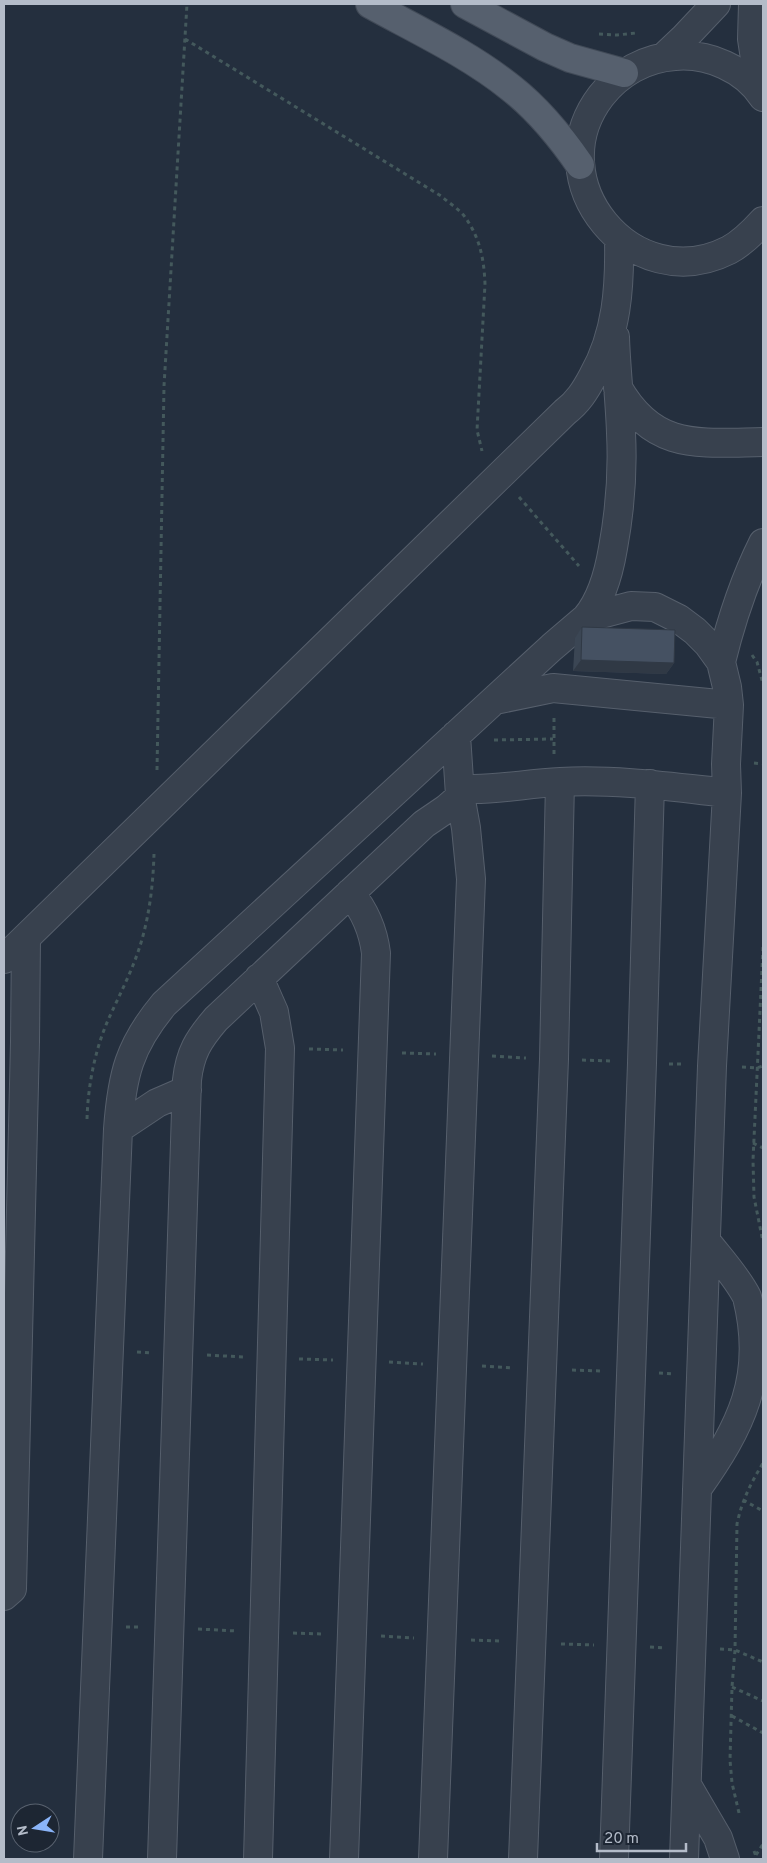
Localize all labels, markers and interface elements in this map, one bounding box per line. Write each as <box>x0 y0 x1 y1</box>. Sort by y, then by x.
north arrow <box>10 1803 60 1853</box>
scale bar <box>597 1820 686 1852</box>
text: N <box>14 1824 33 1837</box>
text: 20 m <box>604 1830 639 1849</box>

